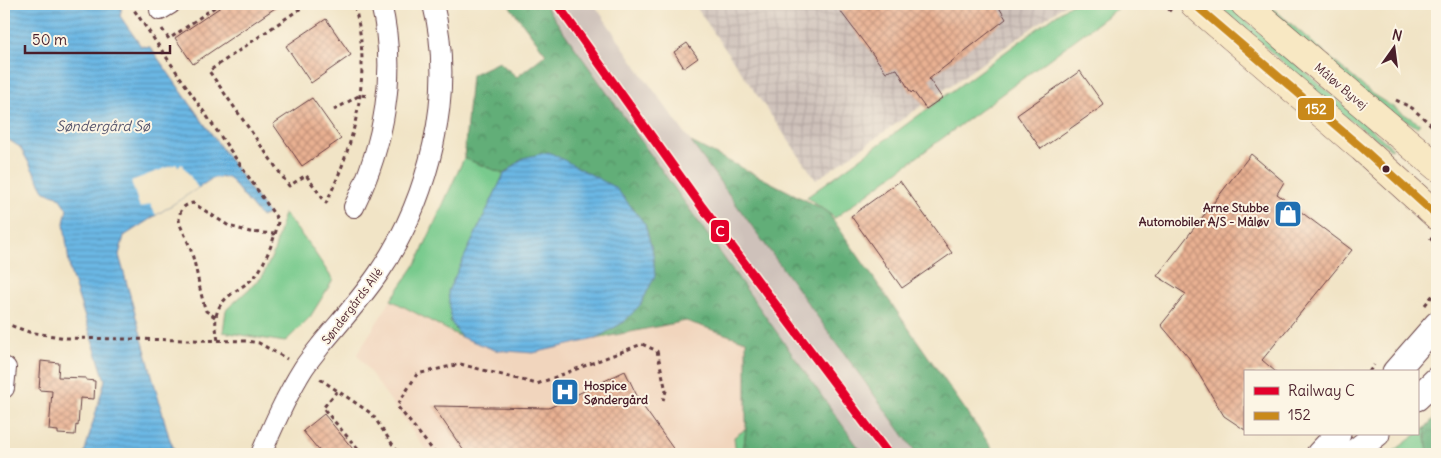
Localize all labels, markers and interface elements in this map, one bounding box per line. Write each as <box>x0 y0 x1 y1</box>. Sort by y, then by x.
scale bar <box>25 22 170 54</box>
north arrow <box>1368 22 1418 72</box>
text: N <box>1390 25 1404 45</box>
text: 50 m <box>32 30 67 49</box>
street label: Måløv Byvej <box>1312 60 1370 112</box>
line badge: 152 <box>1297 97 1335 121</box>
text: 152 <box>1305 100 1327 118</box>
water label: Søndergård Sø <box>56 117 151 135</box>
unlabelled marker <box>1381 164 1391 174</box>
shop icon: Arne Stubbe Automobiler A/S - Måløv <box>1273 199 1303 229</box>
place label: Arne Stubbe Automobiler A/S - Måløv <box>1139 200 1270 229</box>
line badge: C <box>710 219 730 243</box>
text: C <box>715 222 725 240</box>
street label: Søndergårds Allé <box>318 265 386 347</box>
legend <box>1244 370 1418 436</box>
hospital icon: Hospice Søndergård <box>550 377 580 407</box>
place label: Hospice Søndergård <box>584 378 648 408</box>
text: Railway C <box>1288 381 1355 400</box>
text: 152 <box>1288 405 1311 424</box>

